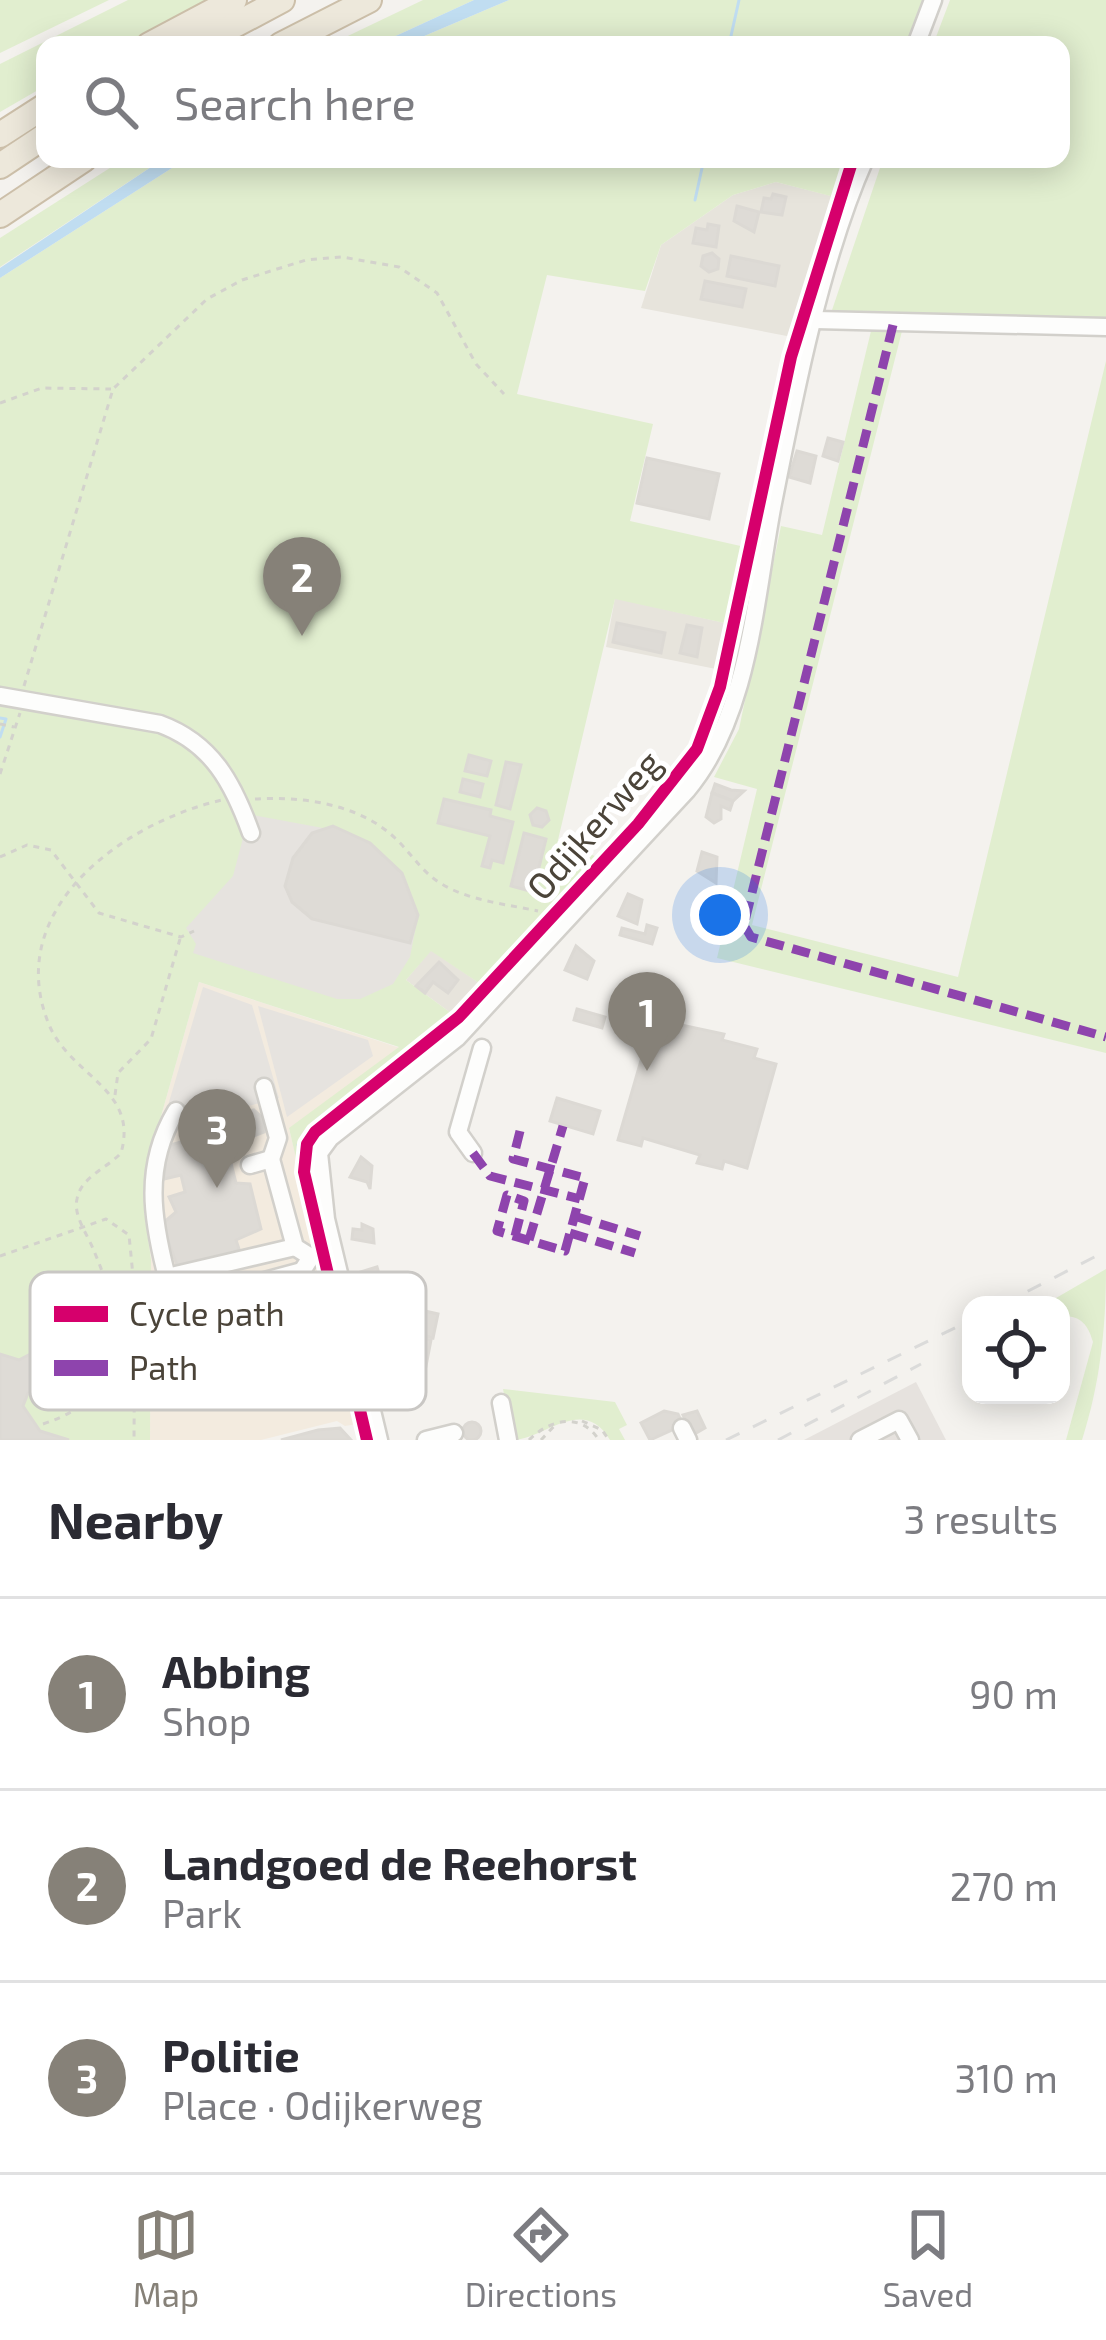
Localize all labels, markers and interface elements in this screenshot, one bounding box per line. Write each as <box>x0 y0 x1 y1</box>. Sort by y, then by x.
search box <box>36 36 1070 168</box>
icon: search <box>78 69 144 135</box>
text: Search here <box>174 75 416 129</box>
pin: 2 <box>263 537 341 636</box>
street label: Odijkerweg <box>517 741 669 907</box>
your location <box>690 885 750 945</box>
pin: 1 <box>608 972 686 1071</box>
pin: 3 <box>178 1089 256 1188</box>
legend <box>30 1272 426 1410</box>
text: Cycle path <box>129 1293 285 1333</box>
map controls <box>962 1296 1070 1404</box>
button: locate <box>962 1296 1070 1404</box>
text: Path <box>129 1347 198 1387</box>
text: Nearby <box>48 1488 223 1549</box>
text: 3 results <box>904 1495 1058 1542</box>
text: Abbing <box>162 1643 310 1697</box>
text: 1 <box>79 1670 95 1717</box>
text: 90 m <box>969 1670 1058 1717</box>
text: Shop <box>162 1697 251 1744</box>
text: Landgoed de Reehorst <box>162 1835 637 1889</box>
text: 2 <box>76 1862 98 1909</box>
text: 270 m <box>950 1862 1058 1909</box>
text: Park <box>162 1889 242 1936</box>
text: Politie <box>162 2027 300 2081</box>
text: 3 <box>76 2054 98 2101</box>
text: 310 m <box>954 2054 1058 2101</box>
text: Place · Odijkerweg <box>162 2081 483 2128</box>
tab: Map <box>133 2202 199 2314</box>
tab: Directions <box>465 2202 617 2314</box>
tab: Saved <box>883 2202 973 2314</box>

